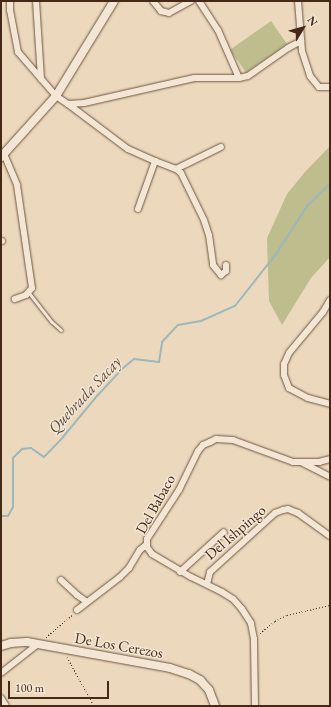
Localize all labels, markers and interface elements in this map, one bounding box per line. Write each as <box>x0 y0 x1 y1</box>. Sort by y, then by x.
north arrow <box>283 8 323 48</box>
text: N <box>304 13 321 29</box>
water label: Quebrada Sacay <box>45 353 125 437</box>
street label: Del Babaco <box>131 471 179 537</box>
street label: Del Ishpingo <box>201 501 269 563</box>
street label: De Los Cerezos <box>73 628 165 662</box>
scale bar <box>10 673 111 699</box>
text: 100 m <box>15 680 44 696</box>

